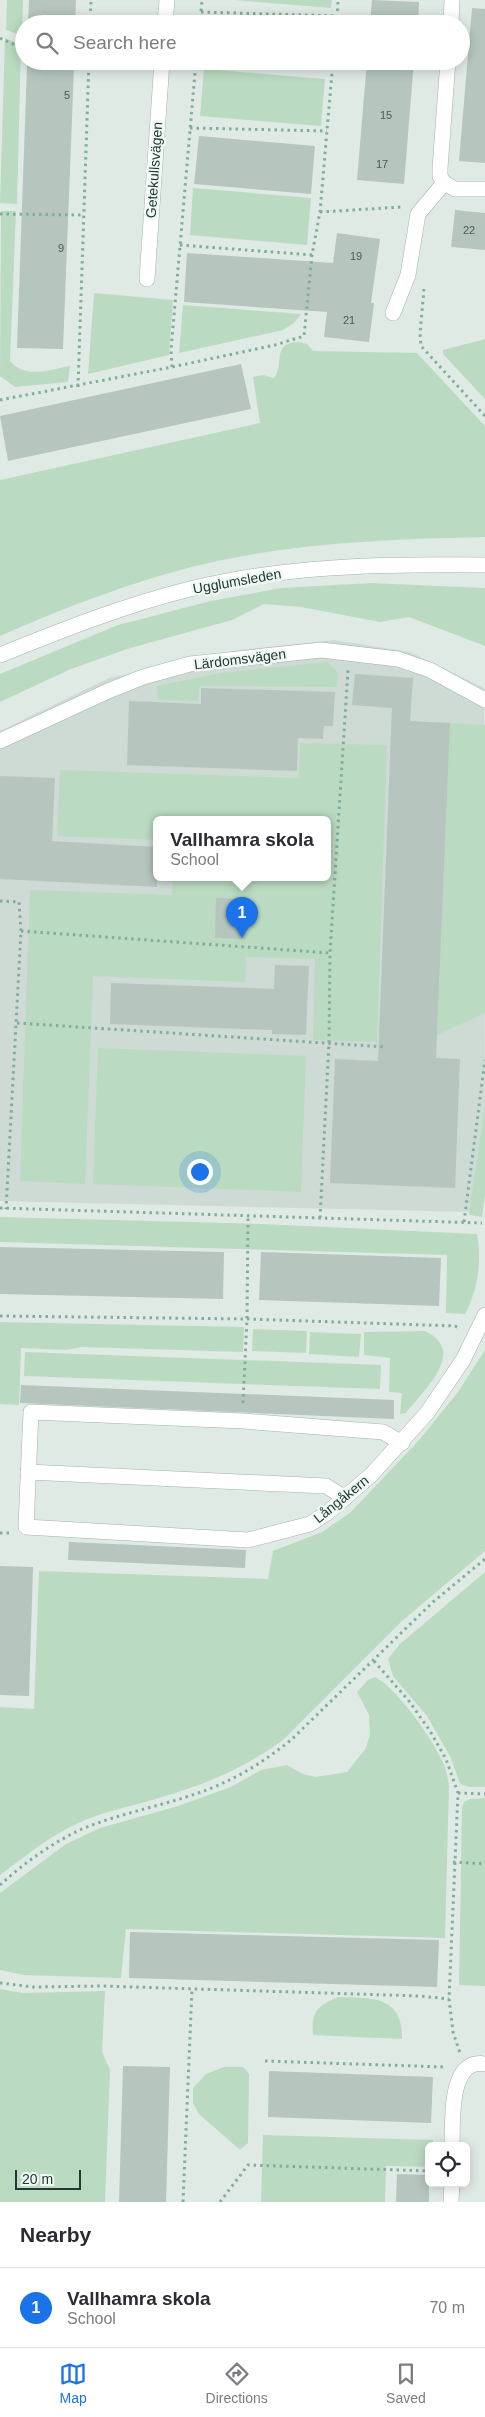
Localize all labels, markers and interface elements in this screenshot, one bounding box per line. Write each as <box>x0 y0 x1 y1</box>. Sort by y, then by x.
search box <box>15 15 470 70</box>
icon: search <box>33 29 61 57</box>
text: Search here <box>73 32 177 53</box>
house number: 5 <box>64 89 70 101</box>
house number: 15 <box>380 109 392 121</box>
street label: Getekullsvägen <box>143 121 165 219</box>
house number: 17 <box>376 158 388 170</box>
house number: 22 <box>463 224 475 236</box>
house number: 9 <box>58 242 64 254</box>
house number: 19 <box>350 250 362 262</box>
house number: 21 <box>343 314 355 326</box>
street label: Ugglumsleden <box>192 565 282 597</box>
street label: Lärdomsvägen <box>193 645 287 673</box>
popup <box>153 816 331 881</box>
text: Vallhamra skola <box>170 829 314 850</box>
text: School <box>170 851 219 868</box>
pin: 1 <box>226 897 258 938</box>
your location <box>187 1159 213 1185</box>
street label: Långåkern <box>310 1472 372 1526</box>
map controls <box>425 2142 470 2187</box>
button: locate <box>425 2142 470 2187</box>
scale bar <box>15 2167 81 2190</box>
text: 20 m <box>22 2171 53 2187</box>
text: Nearby <box>20 2223 91 2246</box>
text: Vallhamra skola <box>67 2288 211 2309</box>
text: 1 <box>32 2299 40 2316</box>
text: 70 m <box>429 2299 465 2316</box>
text: School <box>67 2310 116 2327</box>
tab: Map <box>59 2360 87 2406</box>
tab: Directions <box>206 2360 268 2406</box>
tab: Saved <box>386 2360 426 2406</box>

